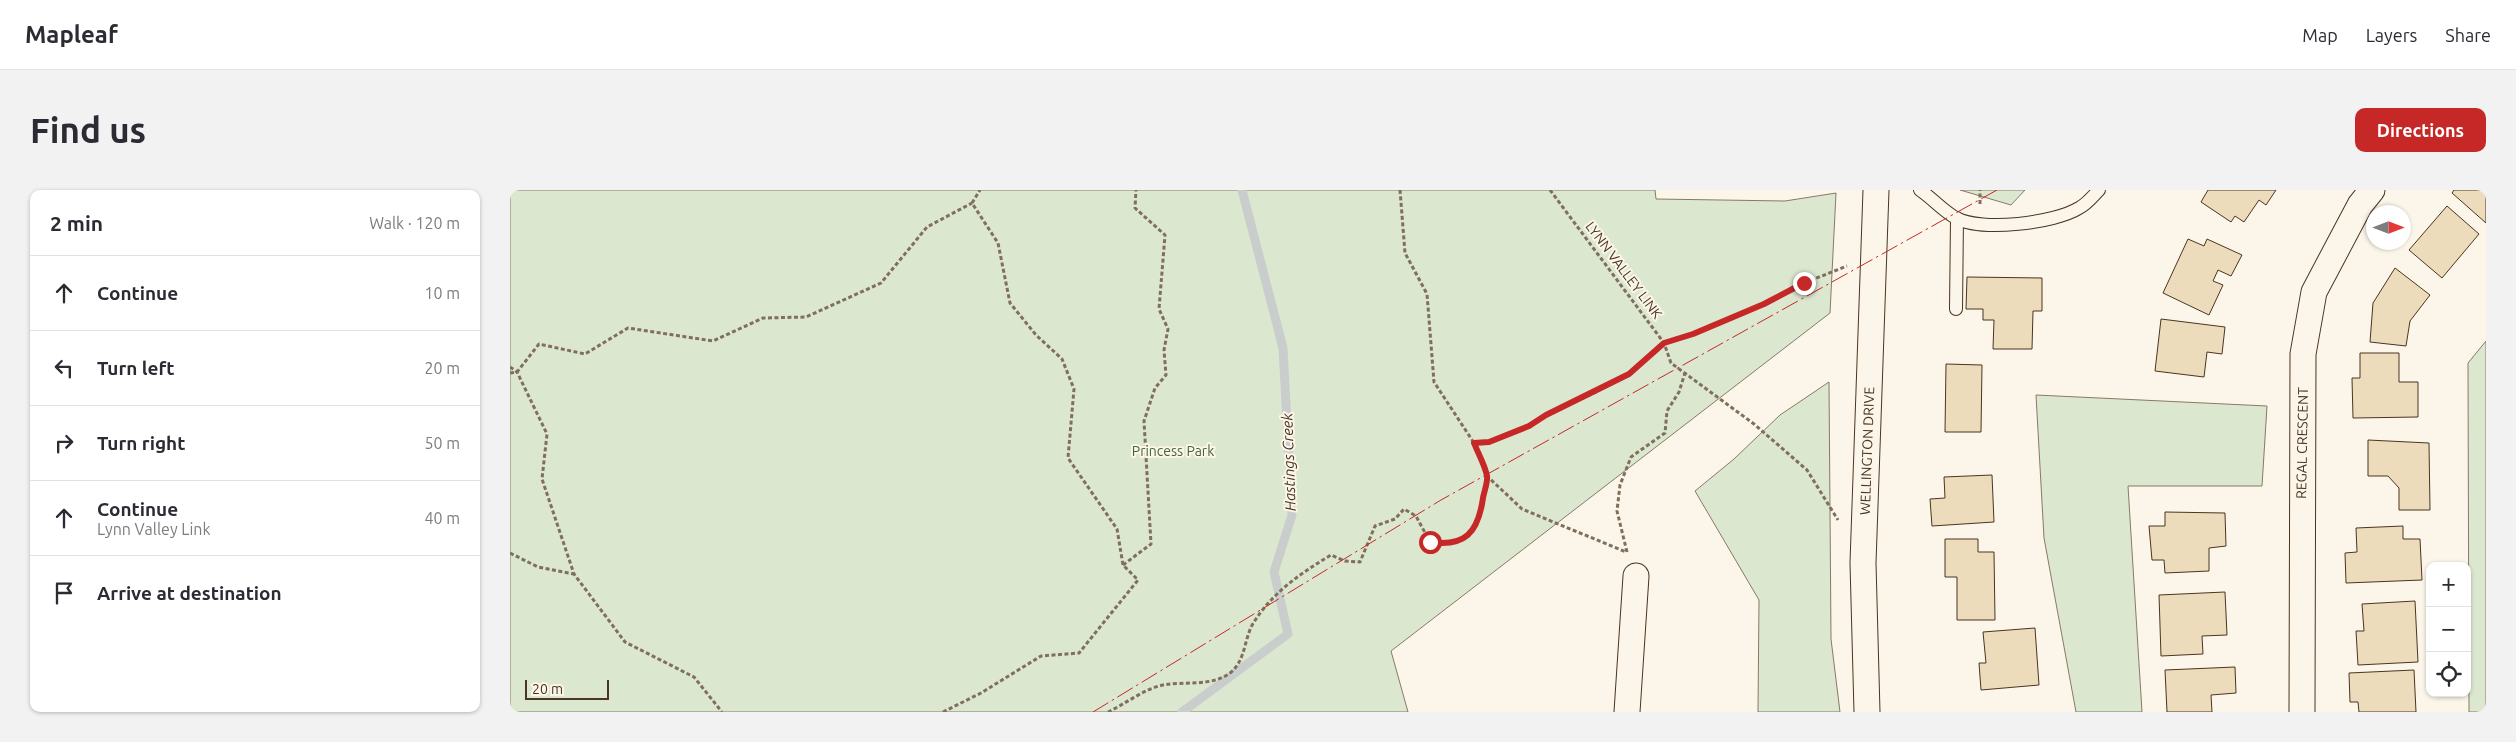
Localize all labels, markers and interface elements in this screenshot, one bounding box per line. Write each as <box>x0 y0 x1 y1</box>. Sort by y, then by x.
text: Mapleaf <box>25 21 118 48</box>
text: Map <box>2302 25 2338 45</box>
text: Layers <box>2366 25 2417 45</box>
text: Share <box>2445 25 2491 45</box>
button: Directions <box>2355 108 2486 152</box>
text: Find us <box>30 110 146 150</box>
north arrow <box>2366 205 2411 250</box>
text: 2 min <box>50 211 103 235</box>
text: Walk · 120 m <box>369 214 460 232</box>
street label: LYNN VALLEY LINK <box>1582 218 1666 322</box>
route end <box>1793 272 1816 295</box>
icon: ahead <box>50 279 78 307</box>
text: Continue <box>97 282 178 304</box>
text: 10 m <box>424 284 460 302</box>
icon: left <box>50 354 78 382</box>
text: Turn left <box>97 357 175 379</box>
text: 20 m <box>424 359 460 377</box>
street label: WELLINGTON DRIVE <box>1857 386 1877 515</box>
street label: REGAL CRESCENT <box>2293 387 2311 499</box>
water label: Hastings Creek <box>1278 412 1299 511</box>
icon: right <box>50 429 78 457</box>
text: Turn right <box>97 432 185 454</box>
text: 50 m <box>424 434 460 452</box>
park label: Princess Park <box>1132 443 1214 459</box>
text: Continue <box>97 498 178 520</box>
icon: ahead <box>50 504 78 532</box>
text: 40 m <box>424 509 460 527</box>
text: Lynn Valley Link <box>97 520 211 538</box>
route start <box>1419 531 1442 554</box>
map controls <box>2426 562 2471 697</box>
button: + <box>2426 562 2471 607</box>
icon: arrive <box>50 579 78 607</box>
text: Arrive at destination <box>97 582 282 604</box>
button: − <box>2426 607 2471 652</box>
button: locate <box>2426 652 2471 697</box>
scale bar <box>525 677 609 700</box>
text: 20 m <box>532 681 563 697</box>

